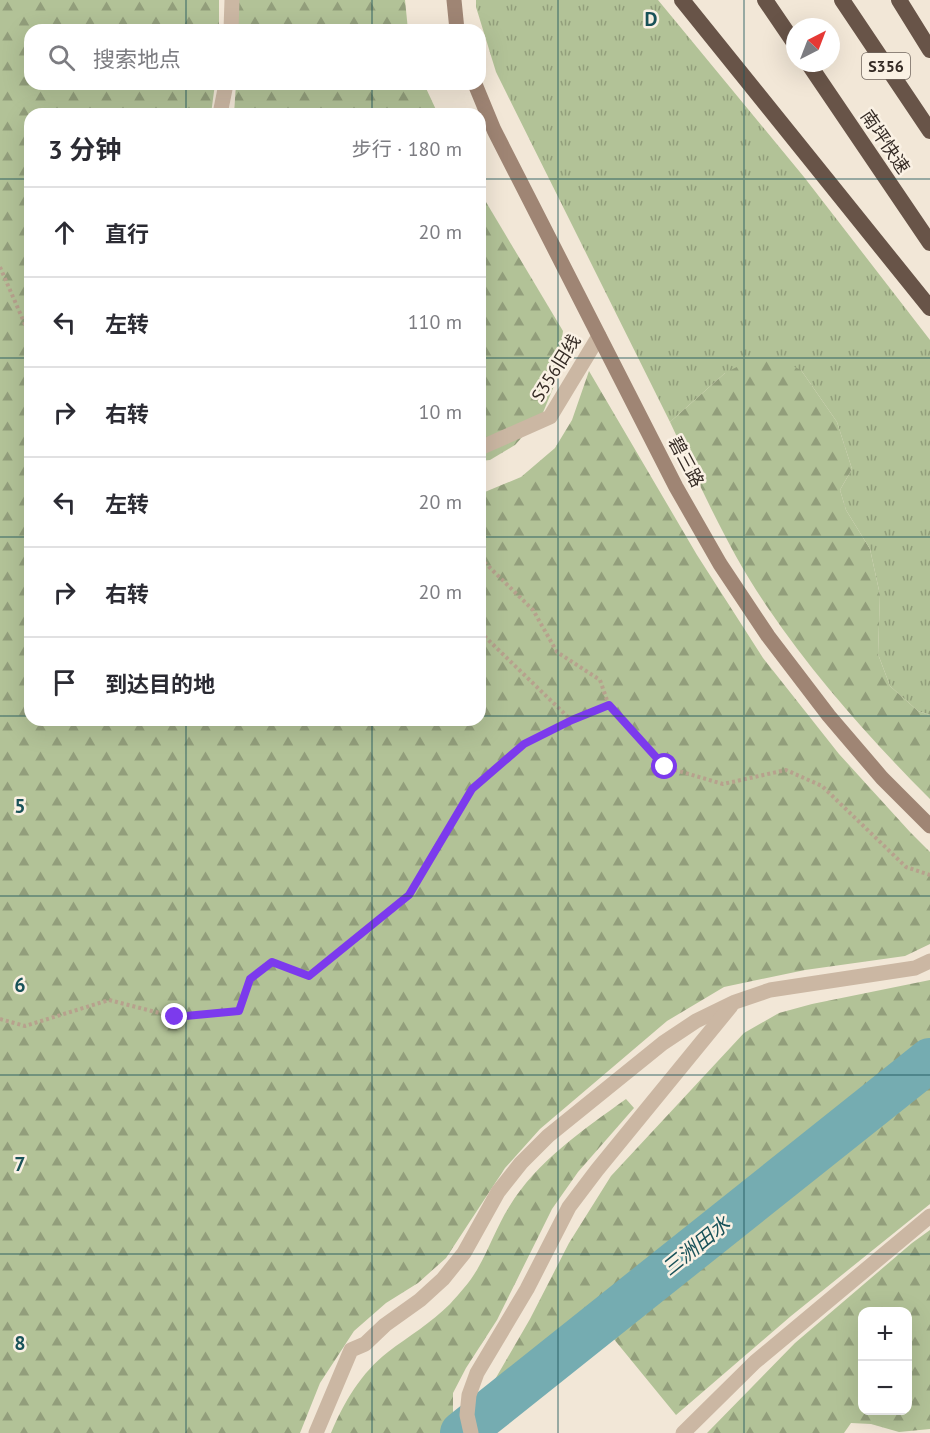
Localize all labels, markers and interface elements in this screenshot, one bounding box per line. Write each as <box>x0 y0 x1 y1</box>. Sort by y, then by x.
text: D <box>645 6 658 32</box>
north arrow <box>786 18 840 72</box>
search box <box>24 24 486 90</box>
icon: search <box>45 41 78 74</box>
text: 搜索地点 <box>93 45 181 73</box>
road number: S356 <box>862 53 910 79</box>
street label: 南坪快速 <box>856 105 915 178</box>
text: 3 分钟 <box>48 133 121 166</box>
text: 步行 · 180 m <box>352 136 462 162</box>
icon: ahead <box>48 216 81 249</box>
text: 20 m <box>419 219 462 245</box>
text: 直行 <box>105 220 149 248</box>
icon: left <box>48 306 81 339</box>
text: 110 m <box>408 309 462 335</box>
text: 左转 <box>105 310 149 338</box>
street label: S356旧线 <box>526 330 585 406</box>
icon: right <box>48 396 81 429</box>
text: 10 m <box>419 399 462 425</box>
text: 右转 <box>105 400 149 428</box>
street label: 碧三路 <box>664 433 709 491</box>
icon: left <box>48 486 81 519</box>
text: 20 m <box>419 489 462 515</box>
text: 左转 <box>105 490 149 518</box>
icon: right <box>48 576 81 609</box>
text: 20 m <box>419 579 462 605</box>
text: 右转 <box>105 580 149 608</box>
icon: arrive <box>48 666 81 699</box>
text: 到达目的地 <box>105 670 215 698</box>
route start <box>651 753 677 779</box>
text: 5 <box>14 793 26 819</box>
text: 6 <box>14 972 26 998</box>
route end <box>161 1003 187 1029</box>
text: 7 <box>14 1151 26 1177</box>
water label: 三洲田水 <box>657 1210 736 1281</box>
map controls <box>858 1307 912 1415</box>
button: + <box>858 1307 912 1361</box>
text: 8 <box>14 1330 26 1356</box>
button: − <box>858 1361 912 1415</box>

